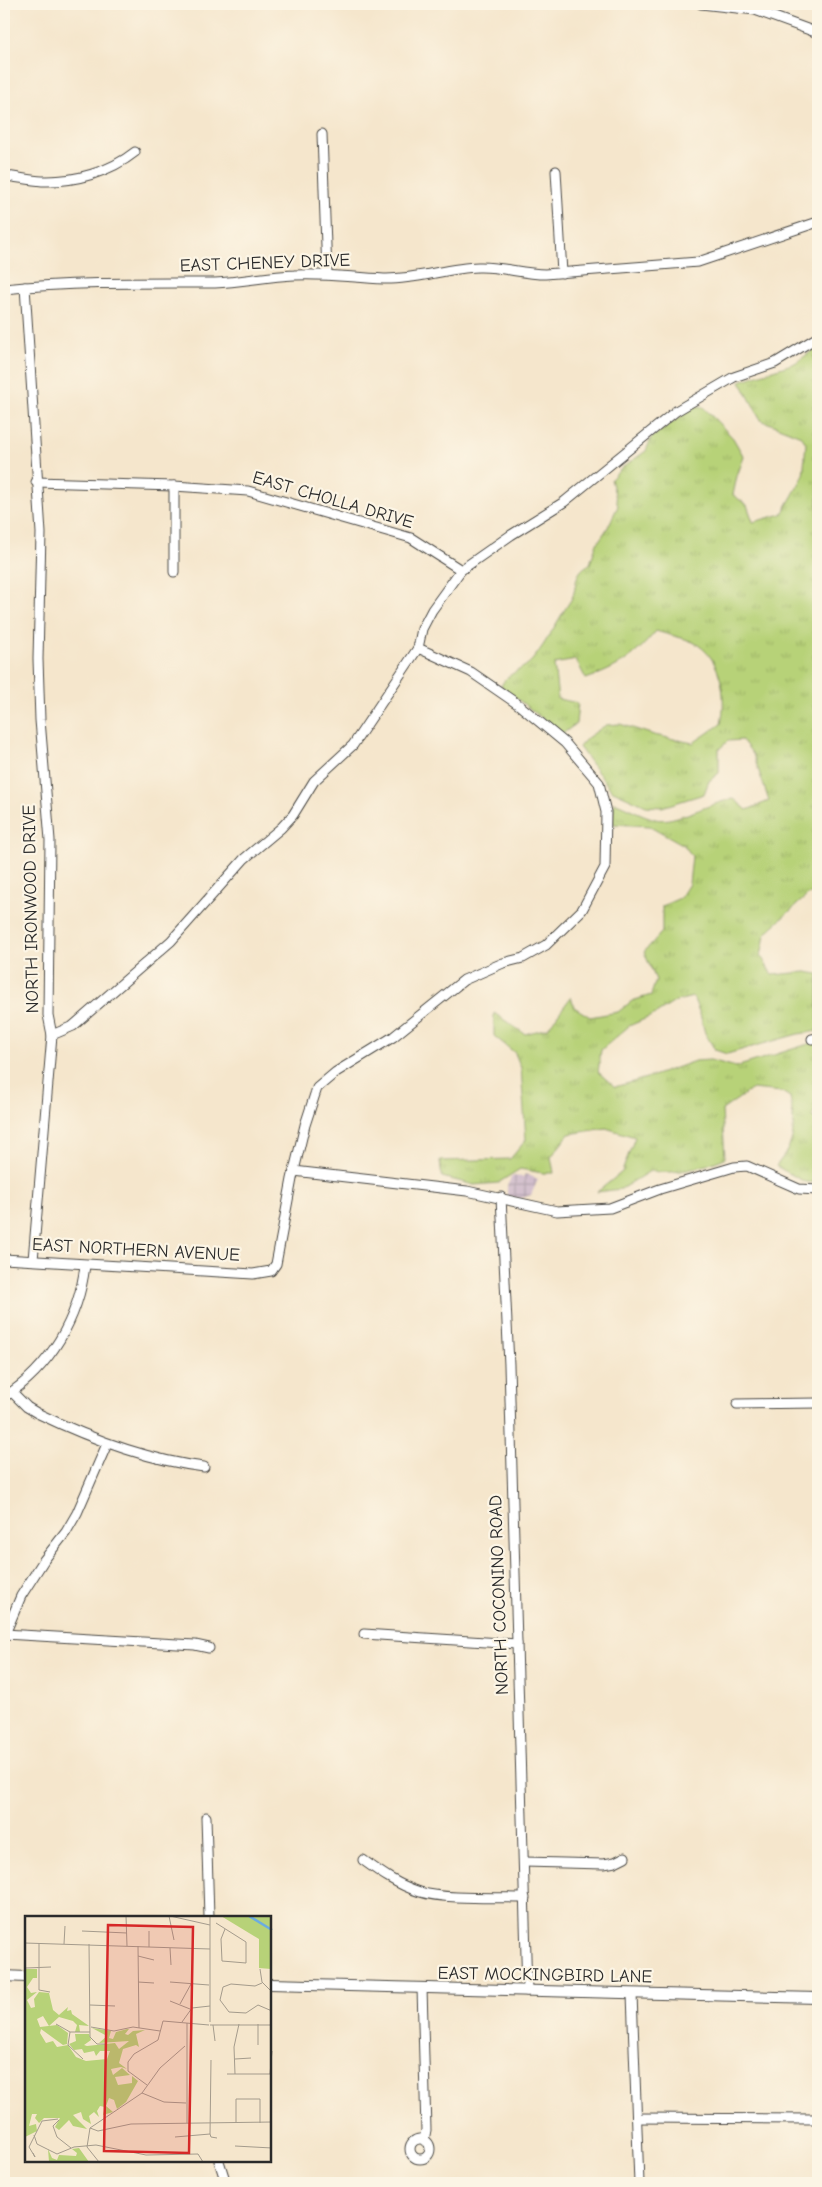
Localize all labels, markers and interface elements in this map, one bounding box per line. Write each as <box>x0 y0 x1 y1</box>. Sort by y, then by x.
street label: EAST CHENEY DRIVE <box>179 250 351 276</box>
street label: EAST CHOLLA DRIVE <box>250 467 416 533</box>
street label: NORTH IRONWOOD DRIVE <box>19 804 43 1014</box>
street label: EAST NORTHERN AVENUE <box>32 1234 241 1266</box>
street label: NORTH COCONINO ROAD <box>485 1495 513 1695</box>
inset map <box>25 1916 271 2162</box>
street label: EAST MOCKINGBIRD LANE <box>438 1963 653 1987</box>

